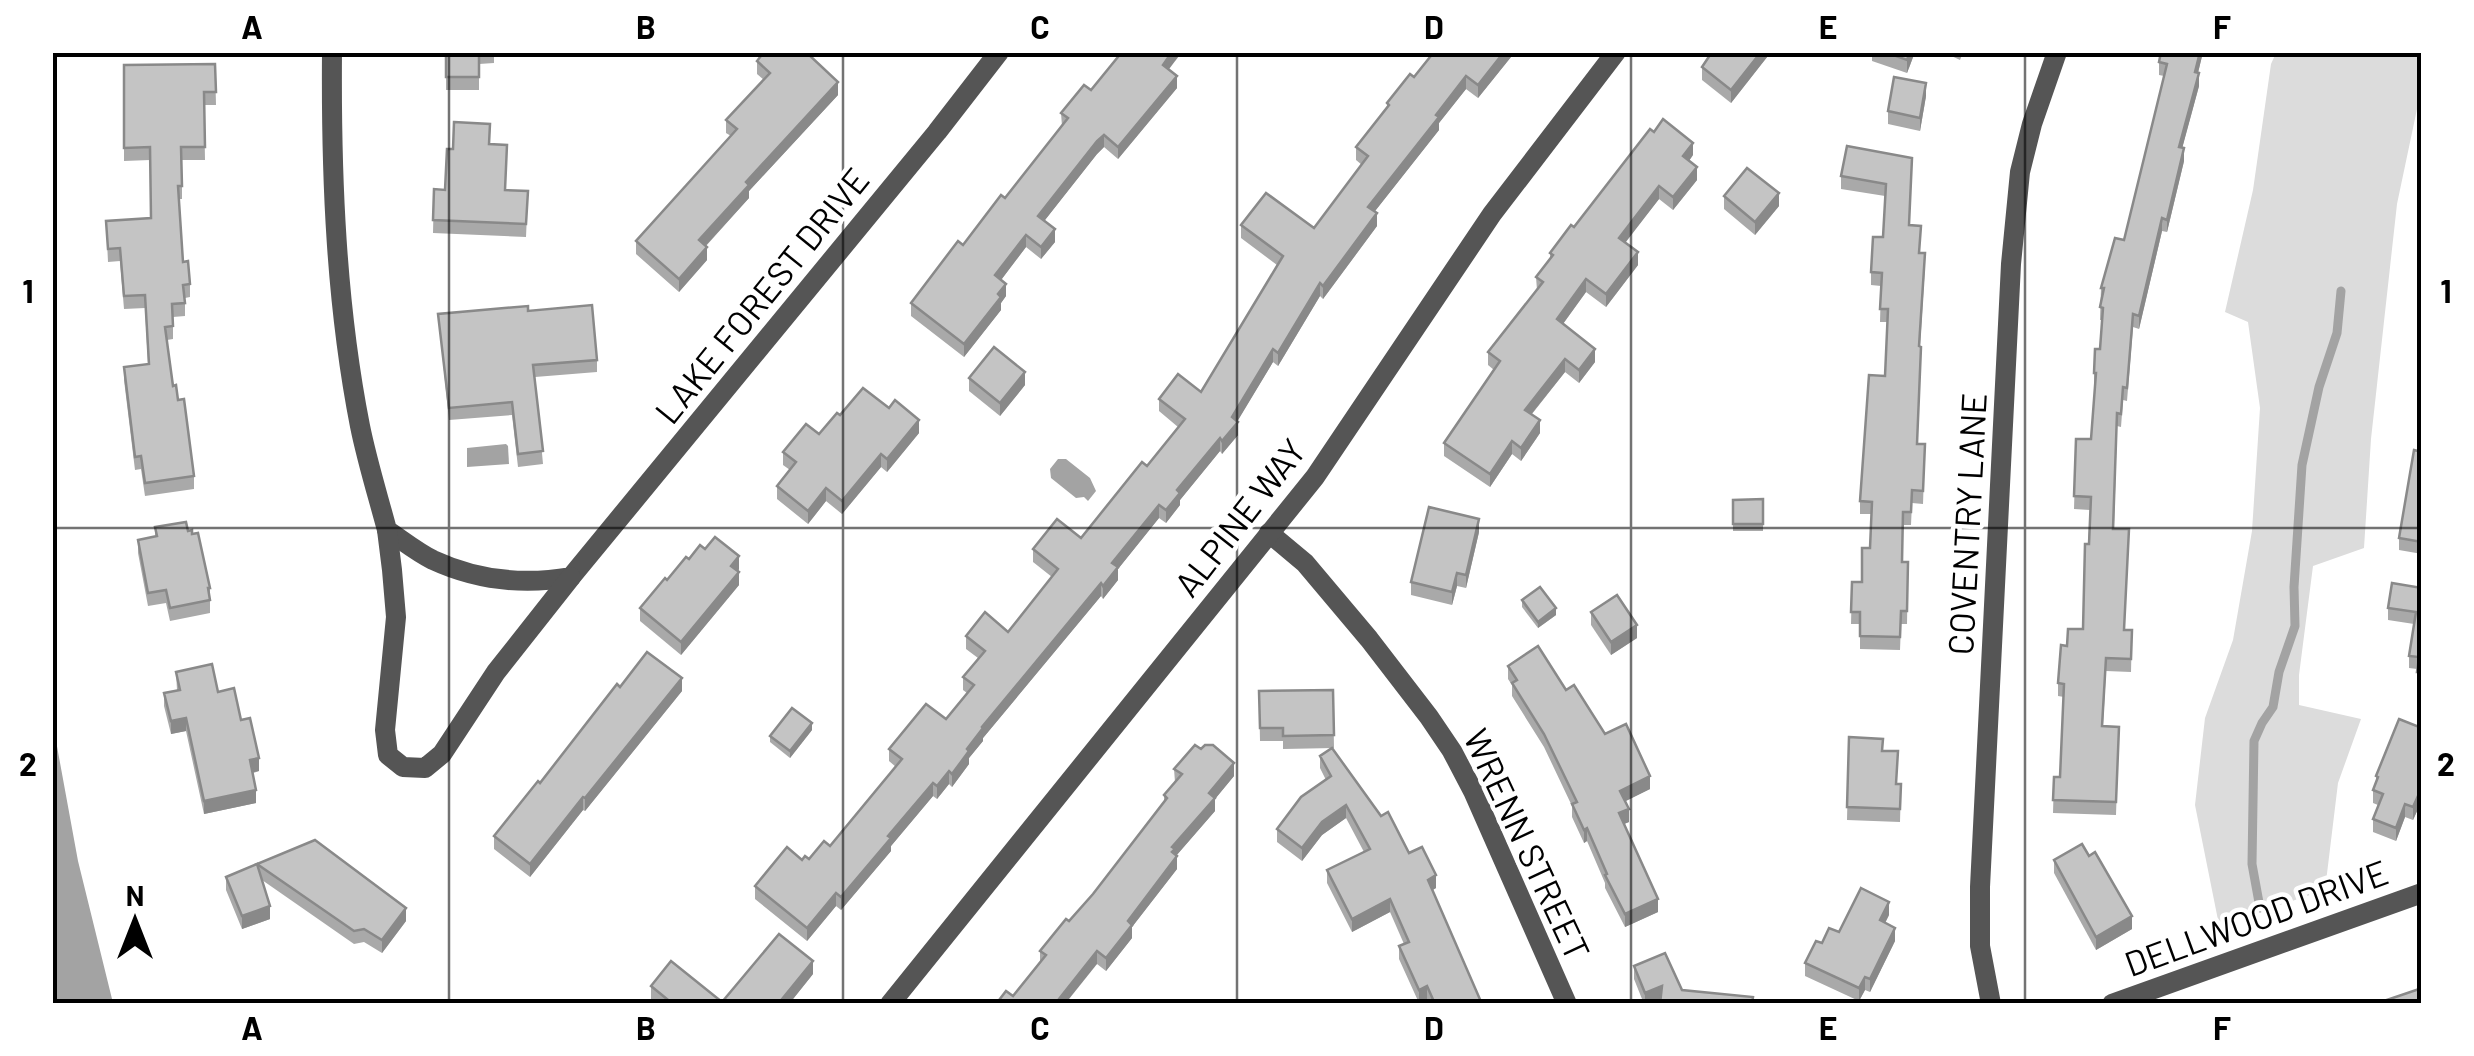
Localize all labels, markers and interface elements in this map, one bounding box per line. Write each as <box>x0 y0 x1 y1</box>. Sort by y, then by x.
text: A <box>241 7 263 45</box>
text: B <box>636 7 656 45</box>
text: C <box>1030 7 1050 45</box>
text: D <box>1424 7 1444 45</box>
text: E <box>1819 7 1837 45</box>
text: F <box>2213 7 2231 45</box>
street label: LAKE FOREST DRIVE <box>645 159 877 431</box>
text: 1 <box>22 271 34 309</box>
text: 1 <box>2440 271 2452 309</box>
street label: COVENTRY LANE <box>1938 392 1994 656</box>
street label: ALPINE WAY <box>1164 430 1314 604</box>
street label: WRENN STREET <box>1456 722 1600 966</box>
text: 2 <box>19 744 37 782</box>
text: 2 <box>2437 744 2455 782</box>
street label: DELLWOOD DRIVE <box>2119 850 2393 984</box>
north arrow <box>85 871 185 971</box>
text: N <box>126 878 144 912</box>
text: A <box>241 1008 263 1046</box>
text: B <box>636 1008 656 1046</box>
text: C <box>1030 1008 1050 1046</box>
text: D <box>1424 1008 1444 1046</box>
text: E <box>1819 1008 1837 1046</box>
text: F <box>2213 1008 2231 1046</box>

